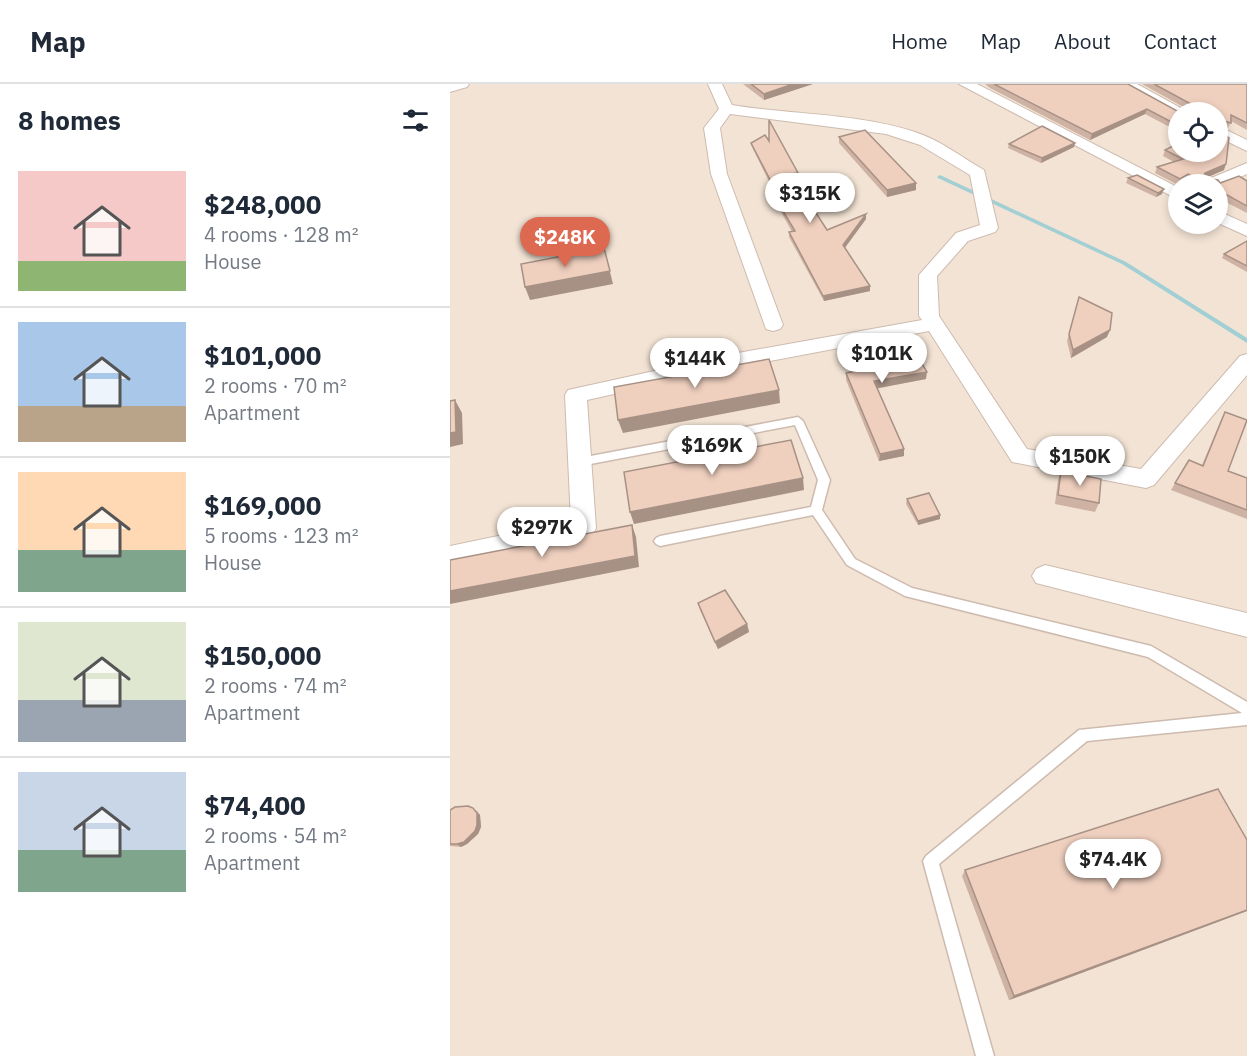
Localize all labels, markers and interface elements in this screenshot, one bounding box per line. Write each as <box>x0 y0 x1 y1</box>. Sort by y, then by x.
text: Map <box>30 23 86 60</box>
text: Home <box>891 27 948 55</box>
text: Map <box>981 27 1021 55</box>
text: About <box>1054 27 1111 55</box>
text: Contact <box>1144 27 1217 55</box>
map controls <box>1168 102 1228 234</box>
button: locate <box>1168 102 1228 162</box>
text: 8 homes <box>18 103 121 137</box>
icon: filters <box>399 104 432 137</box>
pin: $315K <box>768 173 852 224</box>
button: layers <box>1168 174 1228 234</box>
text: $315K <box>779 179 841 206</box>
text: $248,000 <box>204 187 321 221</box>
icon: home <box>66 195 138 267</box>
pin: $248K <box>523 217 607 268</box>
text: 4 rooms · 128 m² <box>204 221 359 248</box>
text: $248K <box>534 223 596 250</box>
text: House <box>204 248 261 275</box>
pin: $101K <box>840 333 924 384</box>
text: $101,000 <box>204 338 321 372</box>
pin: $144K <box>653 338 737 389</box>
text: $101K <box>851 339 913 366</box>
text: $144K <box>664 344 726 371</box>
icon: home <box>66 346 138 418</box>
text: 2 rooms · 70 m² <box>204 372 347 399</box>
text: Apartment <box>204 399 300 426</box>
pin: $169K <box>670 425 754 476</box>
text: $169K <box>681 431 743 458</box>
pin: $150K <box>1038 436 1122 487</box>
text: $150K <box>1049 442 1111 469</box>
text: $169,000 <box>204 488 321 522</box>
icon: home <box>66 496 138 568</box>
pin: $297K <box>500 507 584 558</box>
text: $297K <box>511 513 573 540</box>
text: 5 rooms · 123 m² <box>204 522 359 549</box>
text: House <box>204 549 261 576</box>
text: $150,000 <box>204 638 321 672</box>
icon: home <box>66 646 138 718</box>
text: 2 rooms · 74 m² <box>204 672 347 699</box>
text: Apartment <box>204 699 300 726</box>
text: $74,400 <box>204 788 306 822</box>
icon: home <box>66 796 138 868</box>
text: 2 rooms · 54 m² <box>204 822 347 849</box>
pin: $74.4K <box>1064 839 1162 890</box>
text: $74.4K <box>1079 845 1147 872</box>
text: Apartment <box>204 849 300 876</box>

